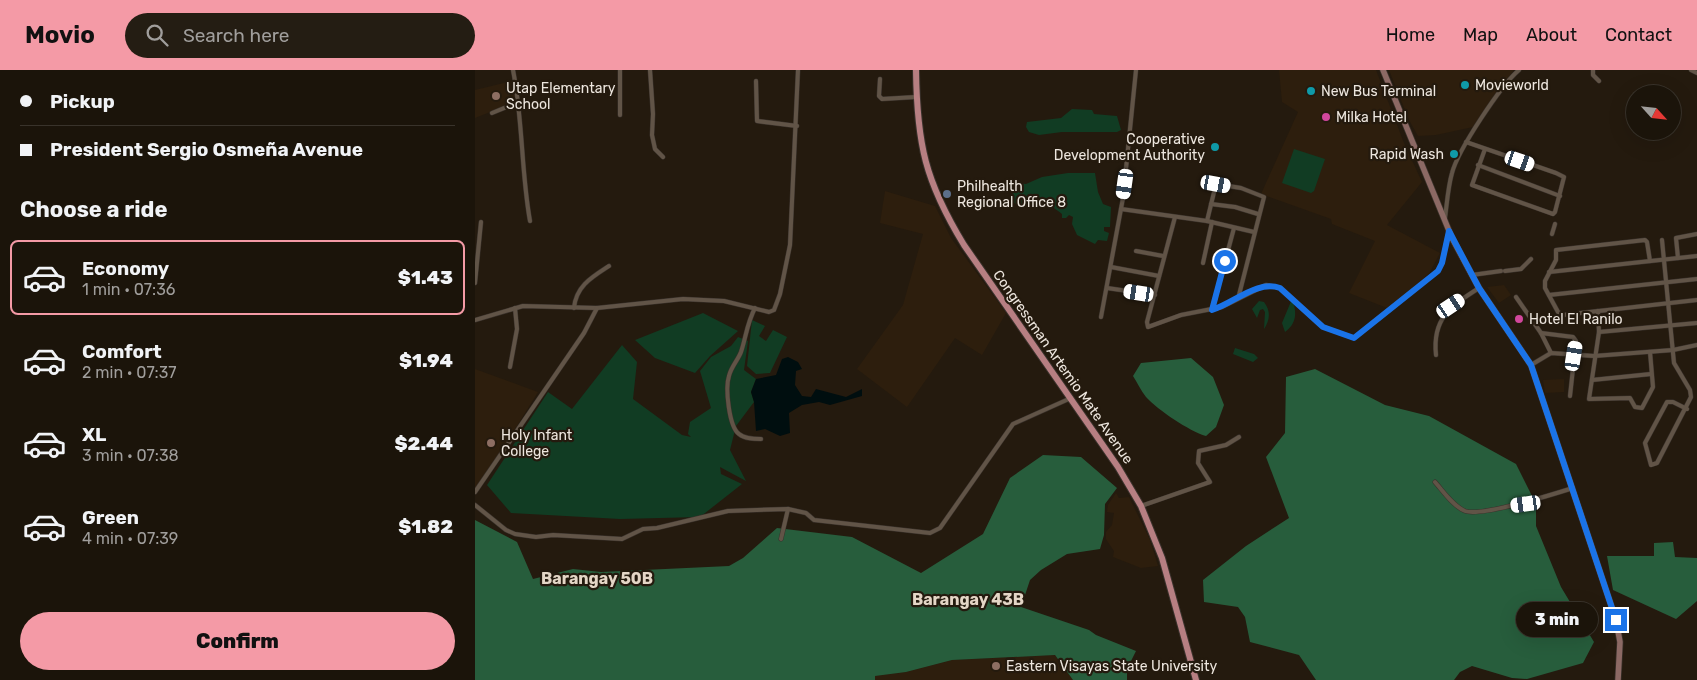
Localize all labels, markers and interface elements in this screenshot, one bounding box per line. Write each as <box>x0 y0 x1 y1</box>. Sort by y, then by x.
search box <box>125 13 475 58</box>
text: Movio <box>25 21 95 49</box>
icon: search <box>143 21 171 49</box>
text: Search here <box>183 24 289 47</box>
text: Home <box>1386 24 1435 46</box>
text: Map <box>1463 24 1498 46</box>
text: About <box>1526 24 1577 46</box>
text: Contact <box>1605 24 1672 46</box>
place label: Movieworld <box>1475 77 1549 94</box>
marker: Movieworld <box>1459 79 1471 91</box>
place label: Utap Elementary School <box>506 80 616 113</box>
place label: New Bus Terminal <box>1321 83 1436 100</box>
marker: New Bus Terminal <box>1305 85 1317 97</box>
north arrow <box>1626 85 1681 140</box>
map controls <box>1626 85 1681 140</box>
text: Pickup <box>50 90 115 113</box>
marker: Utap Elementary School <box>490 90 502 102</box>
place label: Milka Hotel <box>1336 109 1407 126</box>
marker: Milka Hotel <box>1320 111 1332 123</box>
place label: Cooperative Development Authority <box>1054 131 1205 164</box>
text: President Sergio Osmeña Avenue <box>50 138 363 161</box>
marker: Cooperative Development Authority <box>1209 141 1221 153</box>
place label: Rapid Wash <box>1370 146 1444 163</box>
marker: Rapid Wash <box>1448 148 1460 160</box>
car <box>1503 149 1536 173</box>
car <box>1115 168 1134 200</box>
car <box>1199 174 1232 194</box>
place label: Philhealth Regional Office 8 <box>957 178 1066 211</box>
marker: Philhealth Regional Office 8 <box>941 188 953 200</box>
text: Choose a ride <box>20 196 167 223</box>
route start <box>1214 250 1236 272</box>
icon: car <box>22 255 67 300</box>
text: Economy <box>82 257 169 280</box>
text: $1.43 <box>398 266 453 289</box>
street label: Congressman Artemio Mate Avenue <box>989 267 1137 467</box>
text: 1 min · 07:36 <box>82 280 175 299</box>
car <box>1123 283 1154 303</box>
car <box>1434 291 1467 321</box>
place label: Hotel El Ranilo <box>1529 311 1623 328</box>
marker: Hotel El Ranilo <box>1513 313 1525 325</box>
icon: car <box>22 338 67 383</box>
text: Comfort <box>82 340 162 363</box>
car <box>1564 340 1583 372</box>
text: $1.94 <box>399 349 453 372</box>
text: 2 min · 07:37 <box>82 363 177 382</box>
icon: car <box>22 421 67 466</box>
text: XL <box>82 423 106 446</box>
place label: Holy Infant College <box>501 427 573 460</box>
text: $2.44 <box>395 432 453 455</box>
marker: Holy Infant College <box>485 437 497 449</box>
text: 3 min · 07:38 <box>82 446 179 465</box>
car <box>1510 494 1541 514</box>
icon: car <box>22 504 67 549</box>
text: Green <box>82 506 139 529</box>
text: $1.82 <box>398 515 453 538</box>
text: 4 min · 07:39 <box>82 529 178 548</box>
district label: Barangay 50B <box>541 569 653 588</box>
district label: Barangay 43B <box>912 590 1024 609</box>
callout: 3 min <box>1516 602 1599 638</box>
route end <box>1605 609 1627 631</box>
text: 3 min <box>1535 610 1579 629</box>
button: Confirm <box>20 612 455 670</box>
place label: Eastern Visayas State University <box>1006 658 1217 675</box>
marker: Eastern Visayas State University <box>990 660 1002 672</box>

